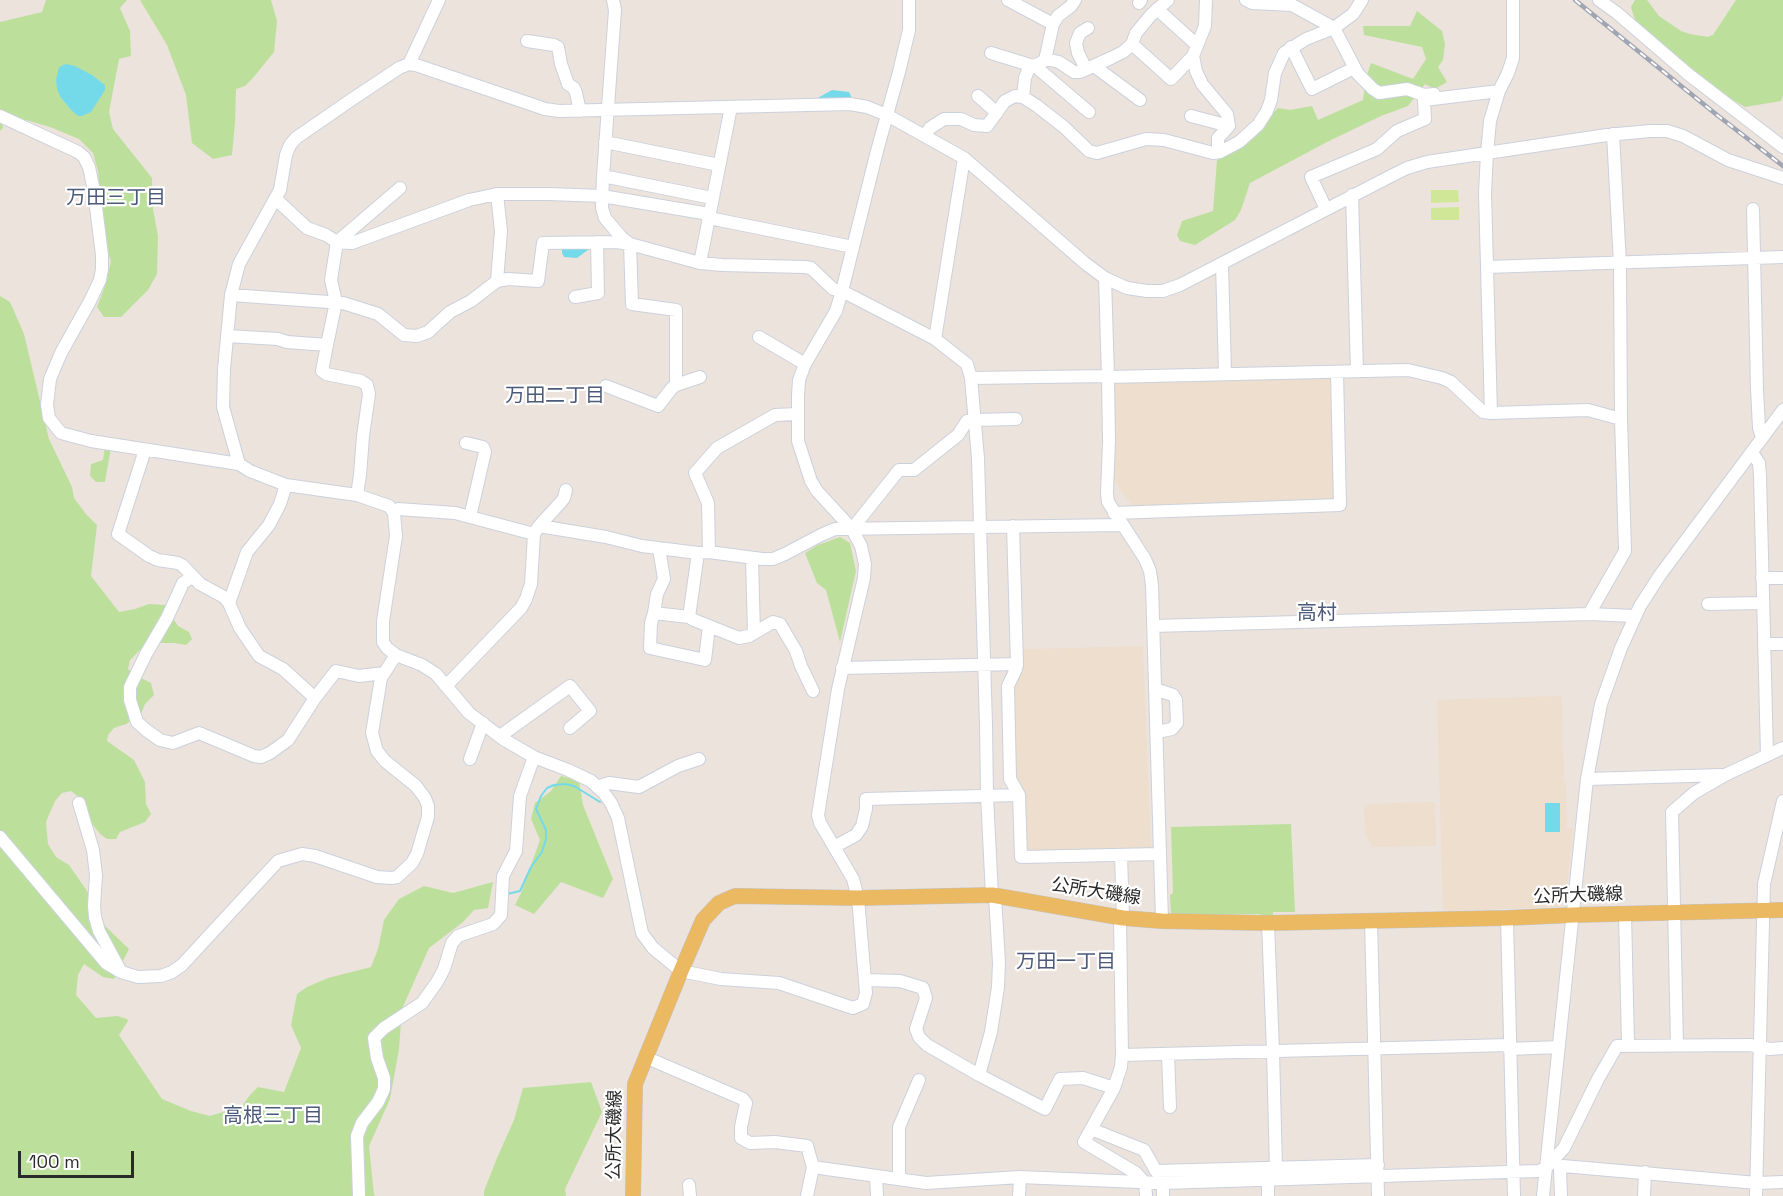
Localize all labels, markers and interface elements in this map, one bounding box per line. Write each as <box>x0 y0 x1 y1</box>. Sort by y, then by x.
district label: 万田三丁目 <box>66 187 166 211</box>
district label: 万田二丁目 <box>505 385 605 409</box>
district label: 高村 <box>1297 602 1337 626</box>
street label: 公所大磯線 <box>1050 874 1142 910</box>
street label: 公所大磯線 <box>1533 884 1623 908</box>
district label: 万田一丁目 <box>1016 951 1116 975</box>
street label: 公所大磯線 <box>603 1090 627 1180</box>
district label: 高根三丁目 <box>223 1105 323 1129</box>
scale bar <box>21 1139 136 1177</box>
text: 100 m <box>29 1150 80 1173</box>

